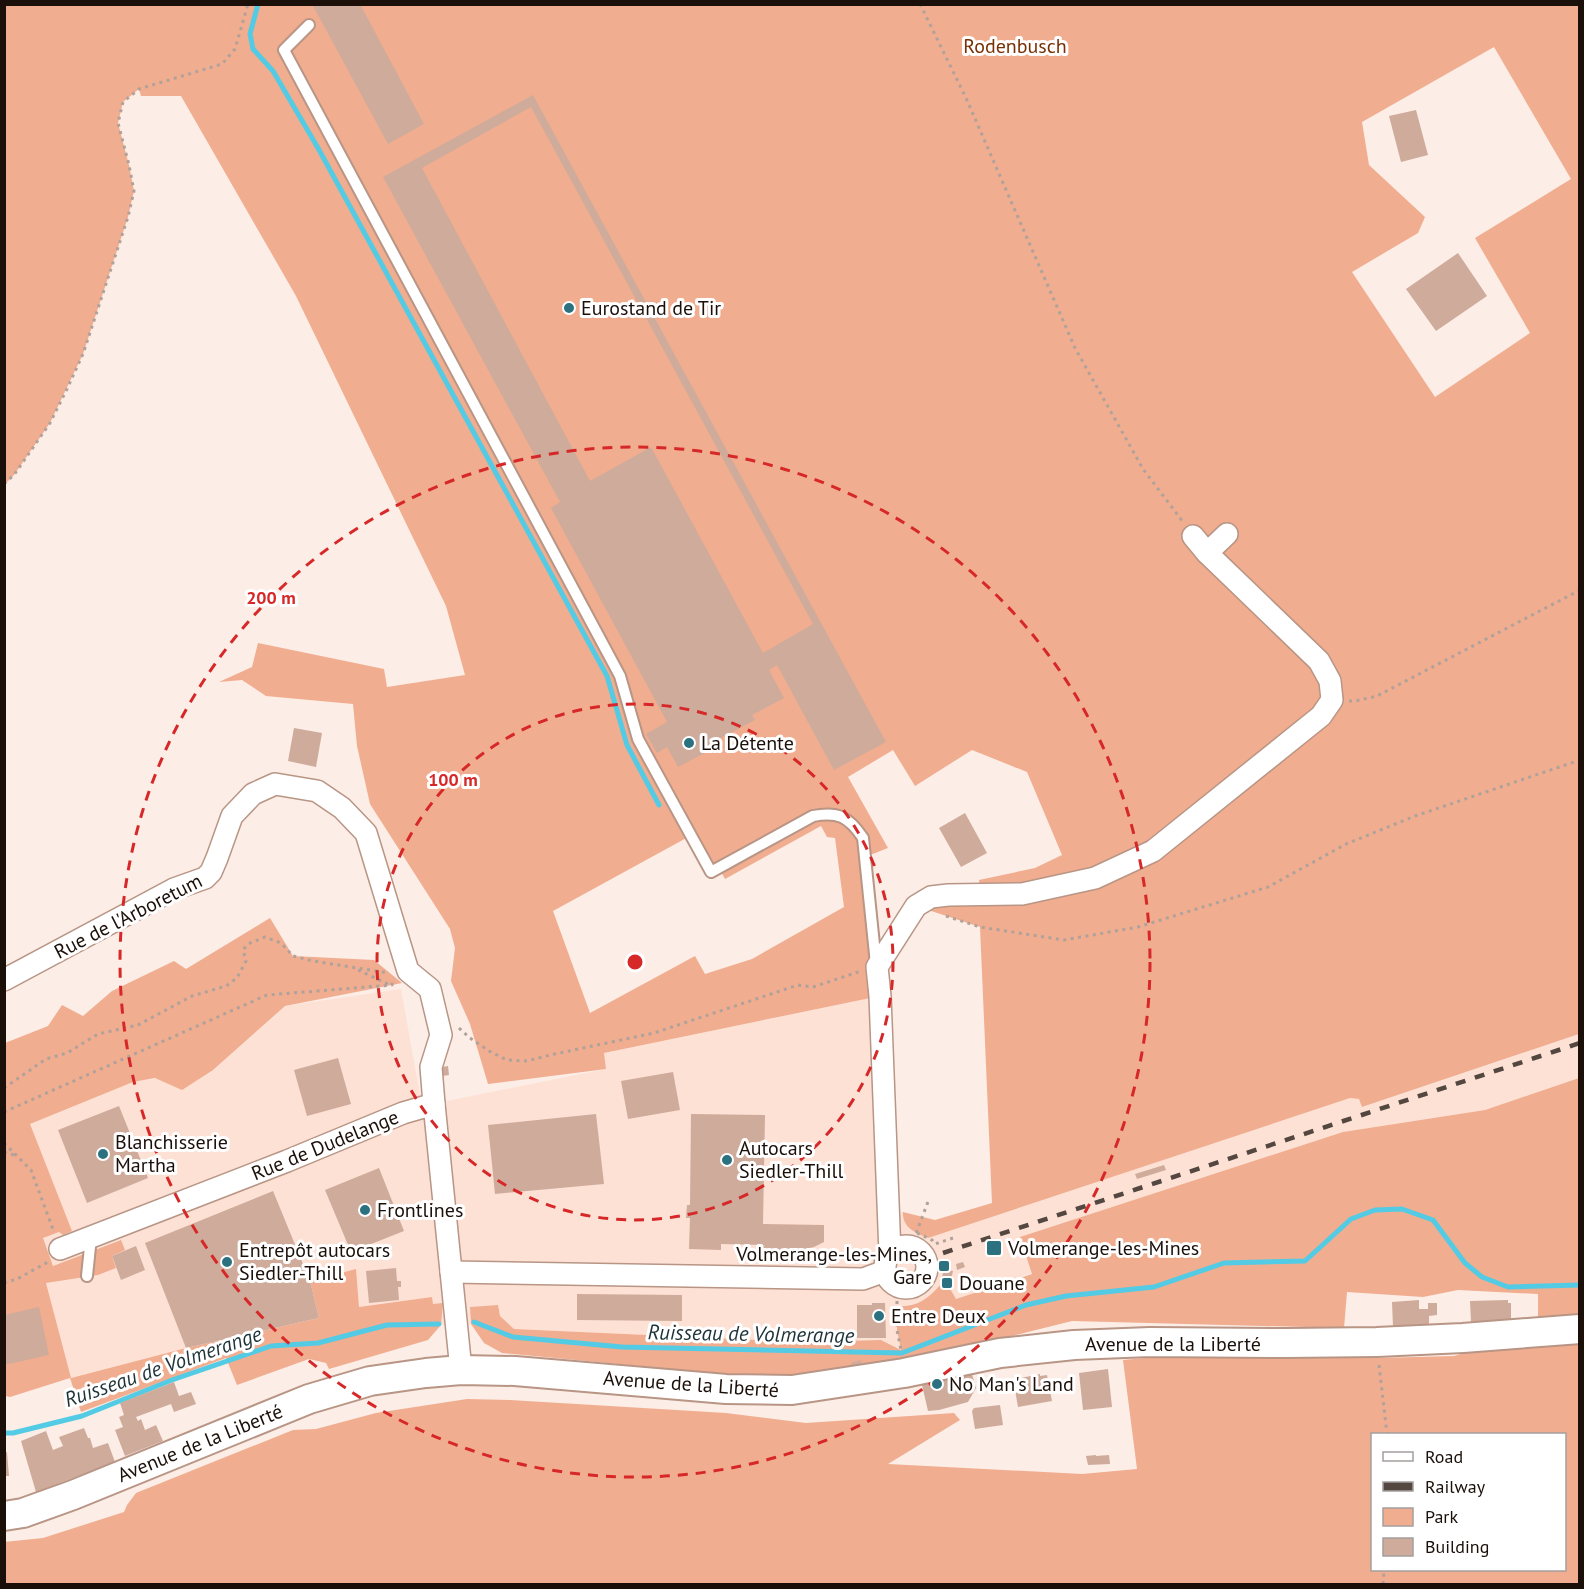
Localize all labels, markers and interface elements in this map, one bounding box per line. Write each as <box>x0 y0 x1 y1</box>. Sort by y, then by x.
park label: Rodenbusch <box>963 33 1067 59</box>
place label: Eurostand de Tir <box>581 295 721 321</box>
marker: Eurostand de Tir <box>562 301 576 315</box>
text: 200 m <box>246 586 296 609</box>
place label: La Détente <box>701 730 794 756</box>
marker: La Détente <box>682 736 696 750</box>
text: 100 m <box>428 768 478 791</box>
street label: Rue de l'Arboretum <box>50 867 206 965</box>
centre of rings <box>625 952 645 972</box>
street label: Rue de Dudelange <box>248 1104 402 1186</box>
place label: Blanchisserie Martha <box>115 1129 228 1178</box>
place label: Autocars Siedler-Thill <box>739 1135 843 1184</box>
marker: Blanchisserie Martha <box>96 1147 110 1161</box>
marker: Autocars Siedler-Thill <box>720 1153 734 1167</box>
place label: Frontlines <box>377 1197 463 1223</box>
marker: Frontlines <box>358 1203 372 1217</box>
place label: Volmerange-les-Mines <box>1007 1235 1199 1261</box>
place label: Entrepôt autocars Siedler-Thill <box>239 1237 390 1286</box>
marker: Volmerange-les-Mines <box>985 1239 1003 1257</box>
place label: Volmerange-les-Mines, Gare <box>735 1241 932 1290</box>
marker: Entrepôt autocars Siedler-Thill <box>220 1255 234 1269</box>
marker: Volmerange-les-Mines, Gare <box>937 1259 951 1273</box>
place label: Douane <box>959 1270 1025 1296</box>
marker: Douane <box>940 1276 954 1290</box>
place label: Entre Deux <box>891 1303 986 1329</box>
marker: Entre Deux <box>872 1309 886 1323</box>
water label: Ruisseau de Volmerange <box>647 1318 855 1349</box>
water label: Ruisseau de Volmerange <box>61 1320 265 1413</box>
street label: Avenue de la Liberté <box>1085 1331 1261 1357</box>
street label: Avenue de la Liberté <box>602 1365 780 1403</box>
place label: No Man's Land <box>949 1371 1074 1397</box>
marker: No Man's Land <box>930 1377 944 1391</box>
street label: Avenue de la Liberté <box>114 1398 286 1488</box>
legend <box>1371 1433 1566 1571</box>
text: Road <box>1425 1445 1463 1468</box>
text: Railway <box>1425 1475 1486 1498</box>
text: Park <box>1425 1505 1458 1528</box>
text: Building <box>1425 1535 1489 1558</box>

